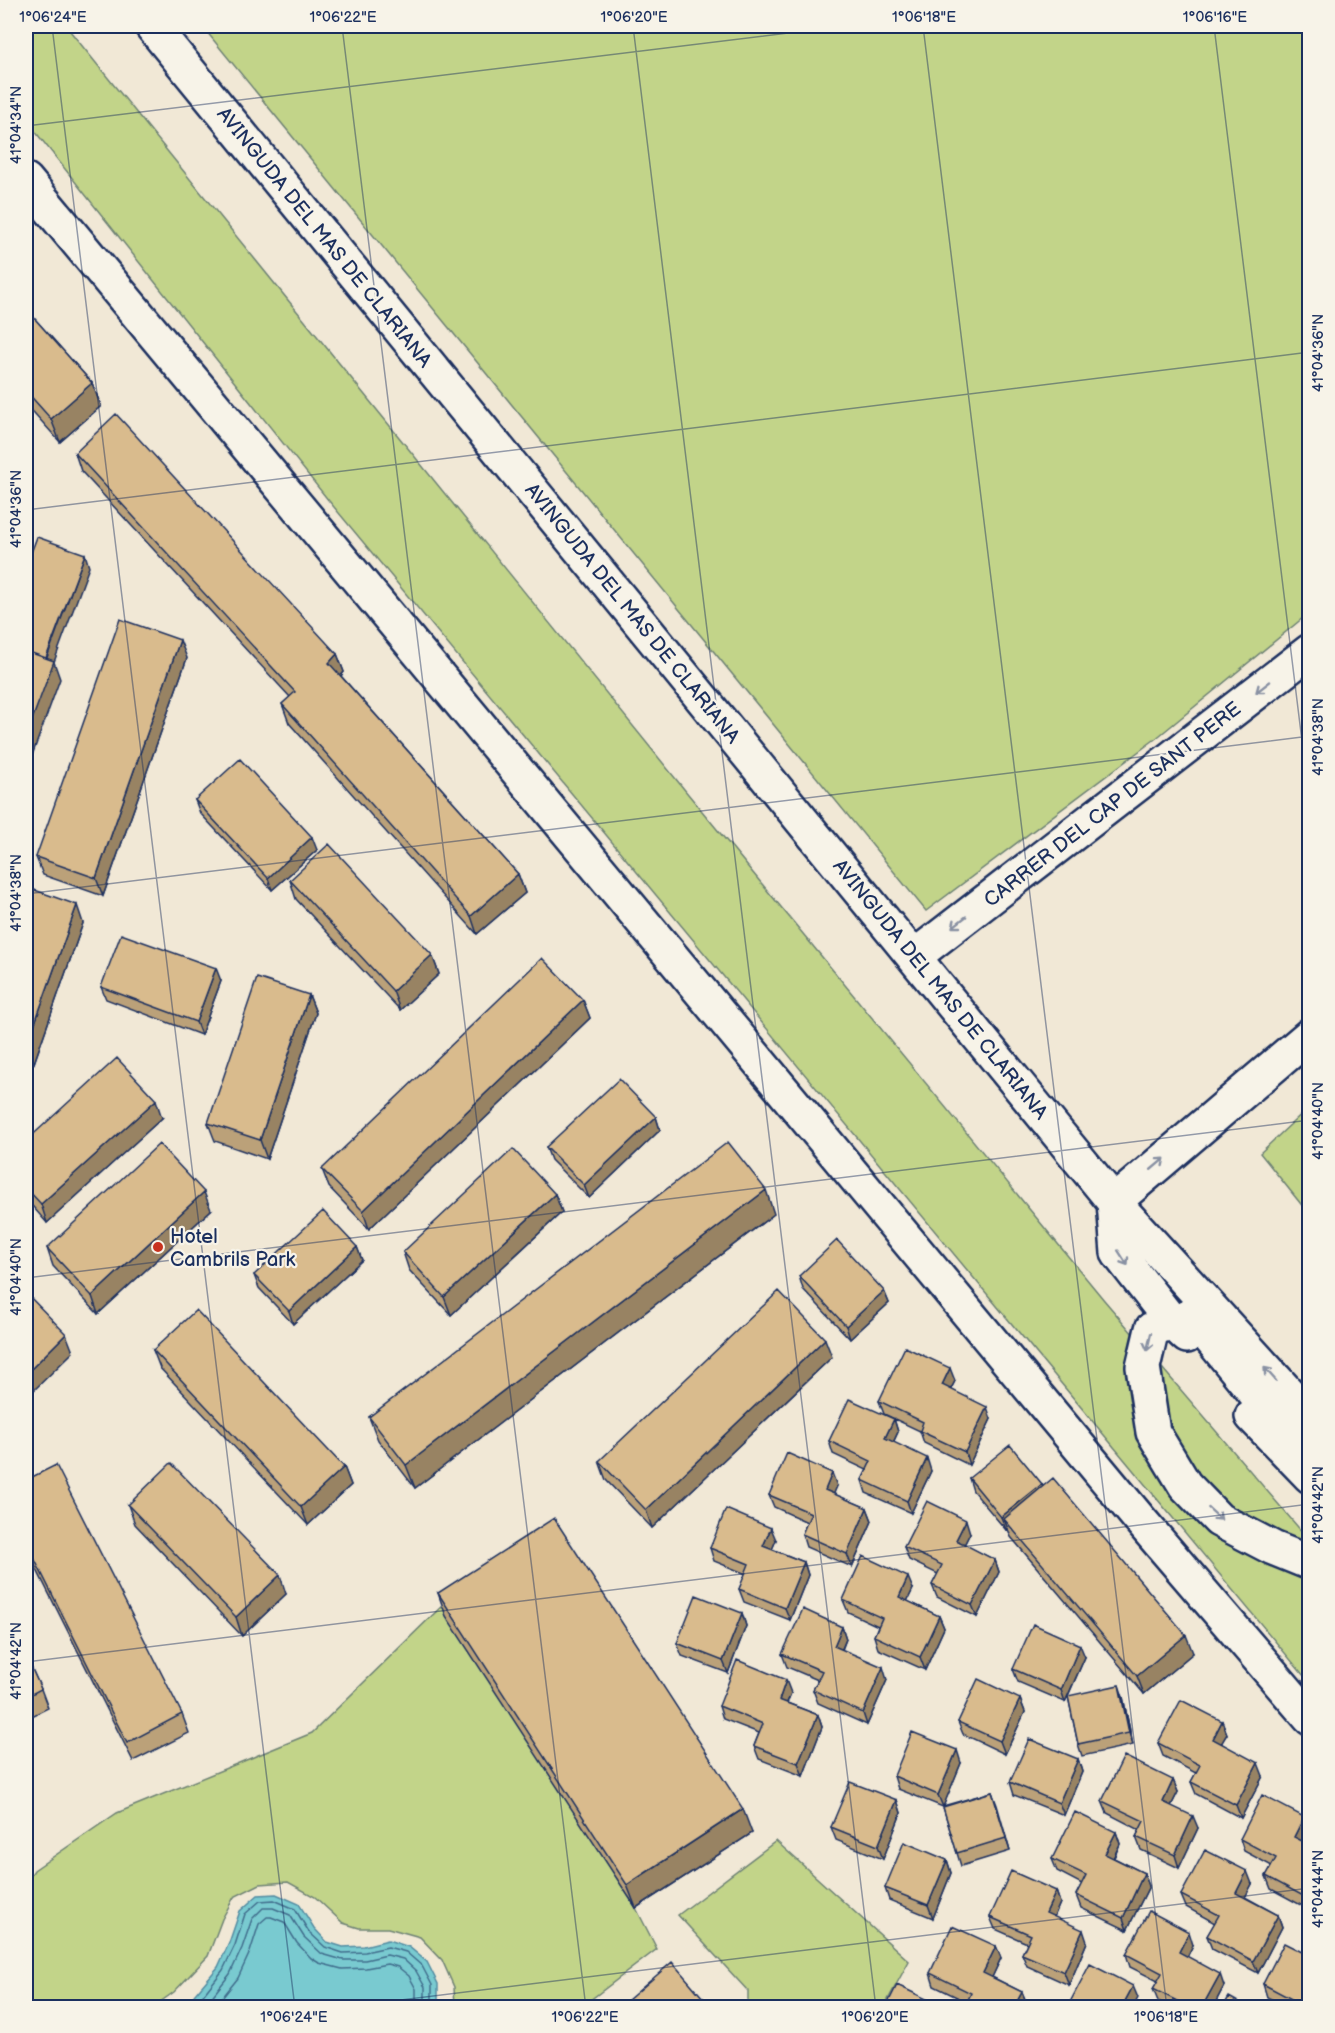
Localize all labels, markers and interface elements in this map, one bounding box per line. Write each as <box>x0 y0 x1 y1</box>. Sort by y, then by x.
text: 1°06'24"E <box>19 8 87 27</box>
text: 1°06'22"E <box>309 8 377 27</box>
text: 1°06'20"E <box>600 8 668 27</box>
text: 1°06'18"E <box>892 8 956 27</box>
text: 1°06'16"E <box>1183 8 1247 27</box>
text: 41°04'34"N <box>7 86 26 164</box>
street label: AVINGUDA DEL MAS DE CLARIANA <box>212 103 437 373</box>
text: 41°04'36"N <box>1309 314 1328 392</box>
text: 41°04'36"N <box>7 470 26 548</box>
street label: AVINGUDA DEL MAS DE CLARIANA <box>520 479 745 749</box>
one-way arrow <box>1255 680 1271 693</box>
street label: CARRER DEL CAP DE SANT PERE <box>979 697 1246 913</box>
text: 41°04'38"N <box>1309 698 1328 776</box>
text: 41°04'38"N <box>7 854 26 932</box>
street label: AVINGUDA DEL MAS DE CLARIANA <box>828 855 1053 1125</box>
one-way arrow <box>951 915 967 928</box>
text: 41°04'40"N <box>1309 1082 1328 1160</box>
one-way arrow <box>1150 1157 1165 1171</box>
place label: Hotel Cambrils Park <box>170 1225 295 1272</box>
text: 41°04'40"N <box>7 1238 26 1316</box>
marker: Hotel Cambrils Park <box>151 1240 165 1254</box>
one-way arrow <box>1117 1250 1130 1267</box>
one-way arrow <box>1142 1333 1154 1352</box>
one-way arrow <box>1263 1367 1277 1382</box>
text: 41°04'42"N <box>1309 1466 1328 1544</box>
one-way arrow <box>1207 1507 1222 1521</box>
text: 41°04'42"N <box>7 1622 26 1700</box>
text: 41°04'44"N <box>1309 1850 1328 1928</box>
text: 1°06'24"E <box>260 2008 328 2027</box>
text: 1°06'22"E <box>551 2008 619 2027</box>
text: 1°06'20"E <box>841 2008 909 2027</box>
text: 1°06'18"E <box>1134 2008 1198 2027</box>

